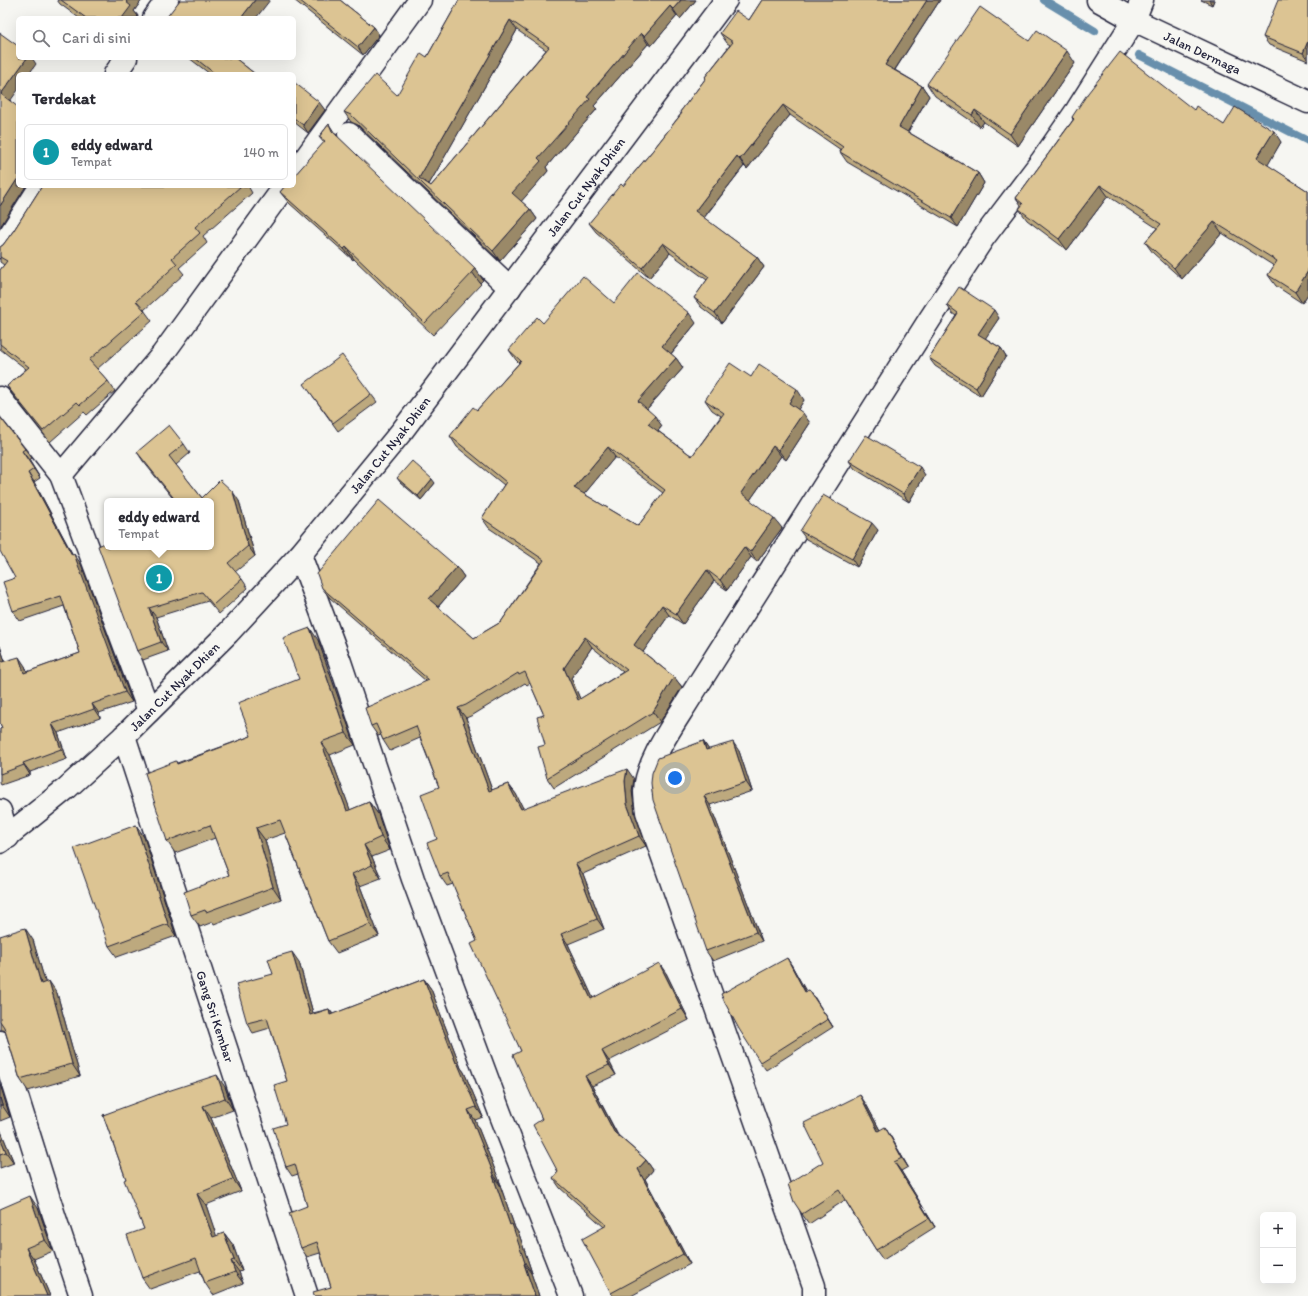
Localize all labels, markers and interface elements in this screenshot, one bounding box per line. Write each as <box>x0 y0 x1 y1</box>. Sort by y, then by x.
search box <box>16 16 296 60</box>
icon: search <box>30 27 52 49</box>
street label: Jalan Dermaga <box>1162 28 1244 77</box>
text: Cari di sini <box>62 29 131 47</box>
text: Terdekat <box>32 88 96 108</box>
street label: Jalan Cut Nyak Dhien <box>544 134 628 239</box>
text: eddy edward <box>71 136 153 154</box>
text: 1 <box>43 145 49 160</box>
text: 140 m <box>243 145 279 160</box>
text: Tempat <box>71 154 112 169</box>
street label: Jalan Cut Nyak Dhien <box>346 393 433 496</box>
popup <box>104 498 214 550</box>
text: eddy edward <box>118 508 200 526</box>
text: Tempat <box>118 526 159 541</box>
pin: 1 <box>146 563 172 593</box>
street label: Jalan Cut Nyak Dhien <box>126 638 223 734</box>
your location <box>665 768 685 788</box>
street label: Gang Sri Kembar <box>194 969 238 1065</box>
map controls <box>1260 1212 1296 1284</box>
button: + <box>1260 1212 1296 1248</box>
button: − <box>1260 1248 1296 1284</box>

